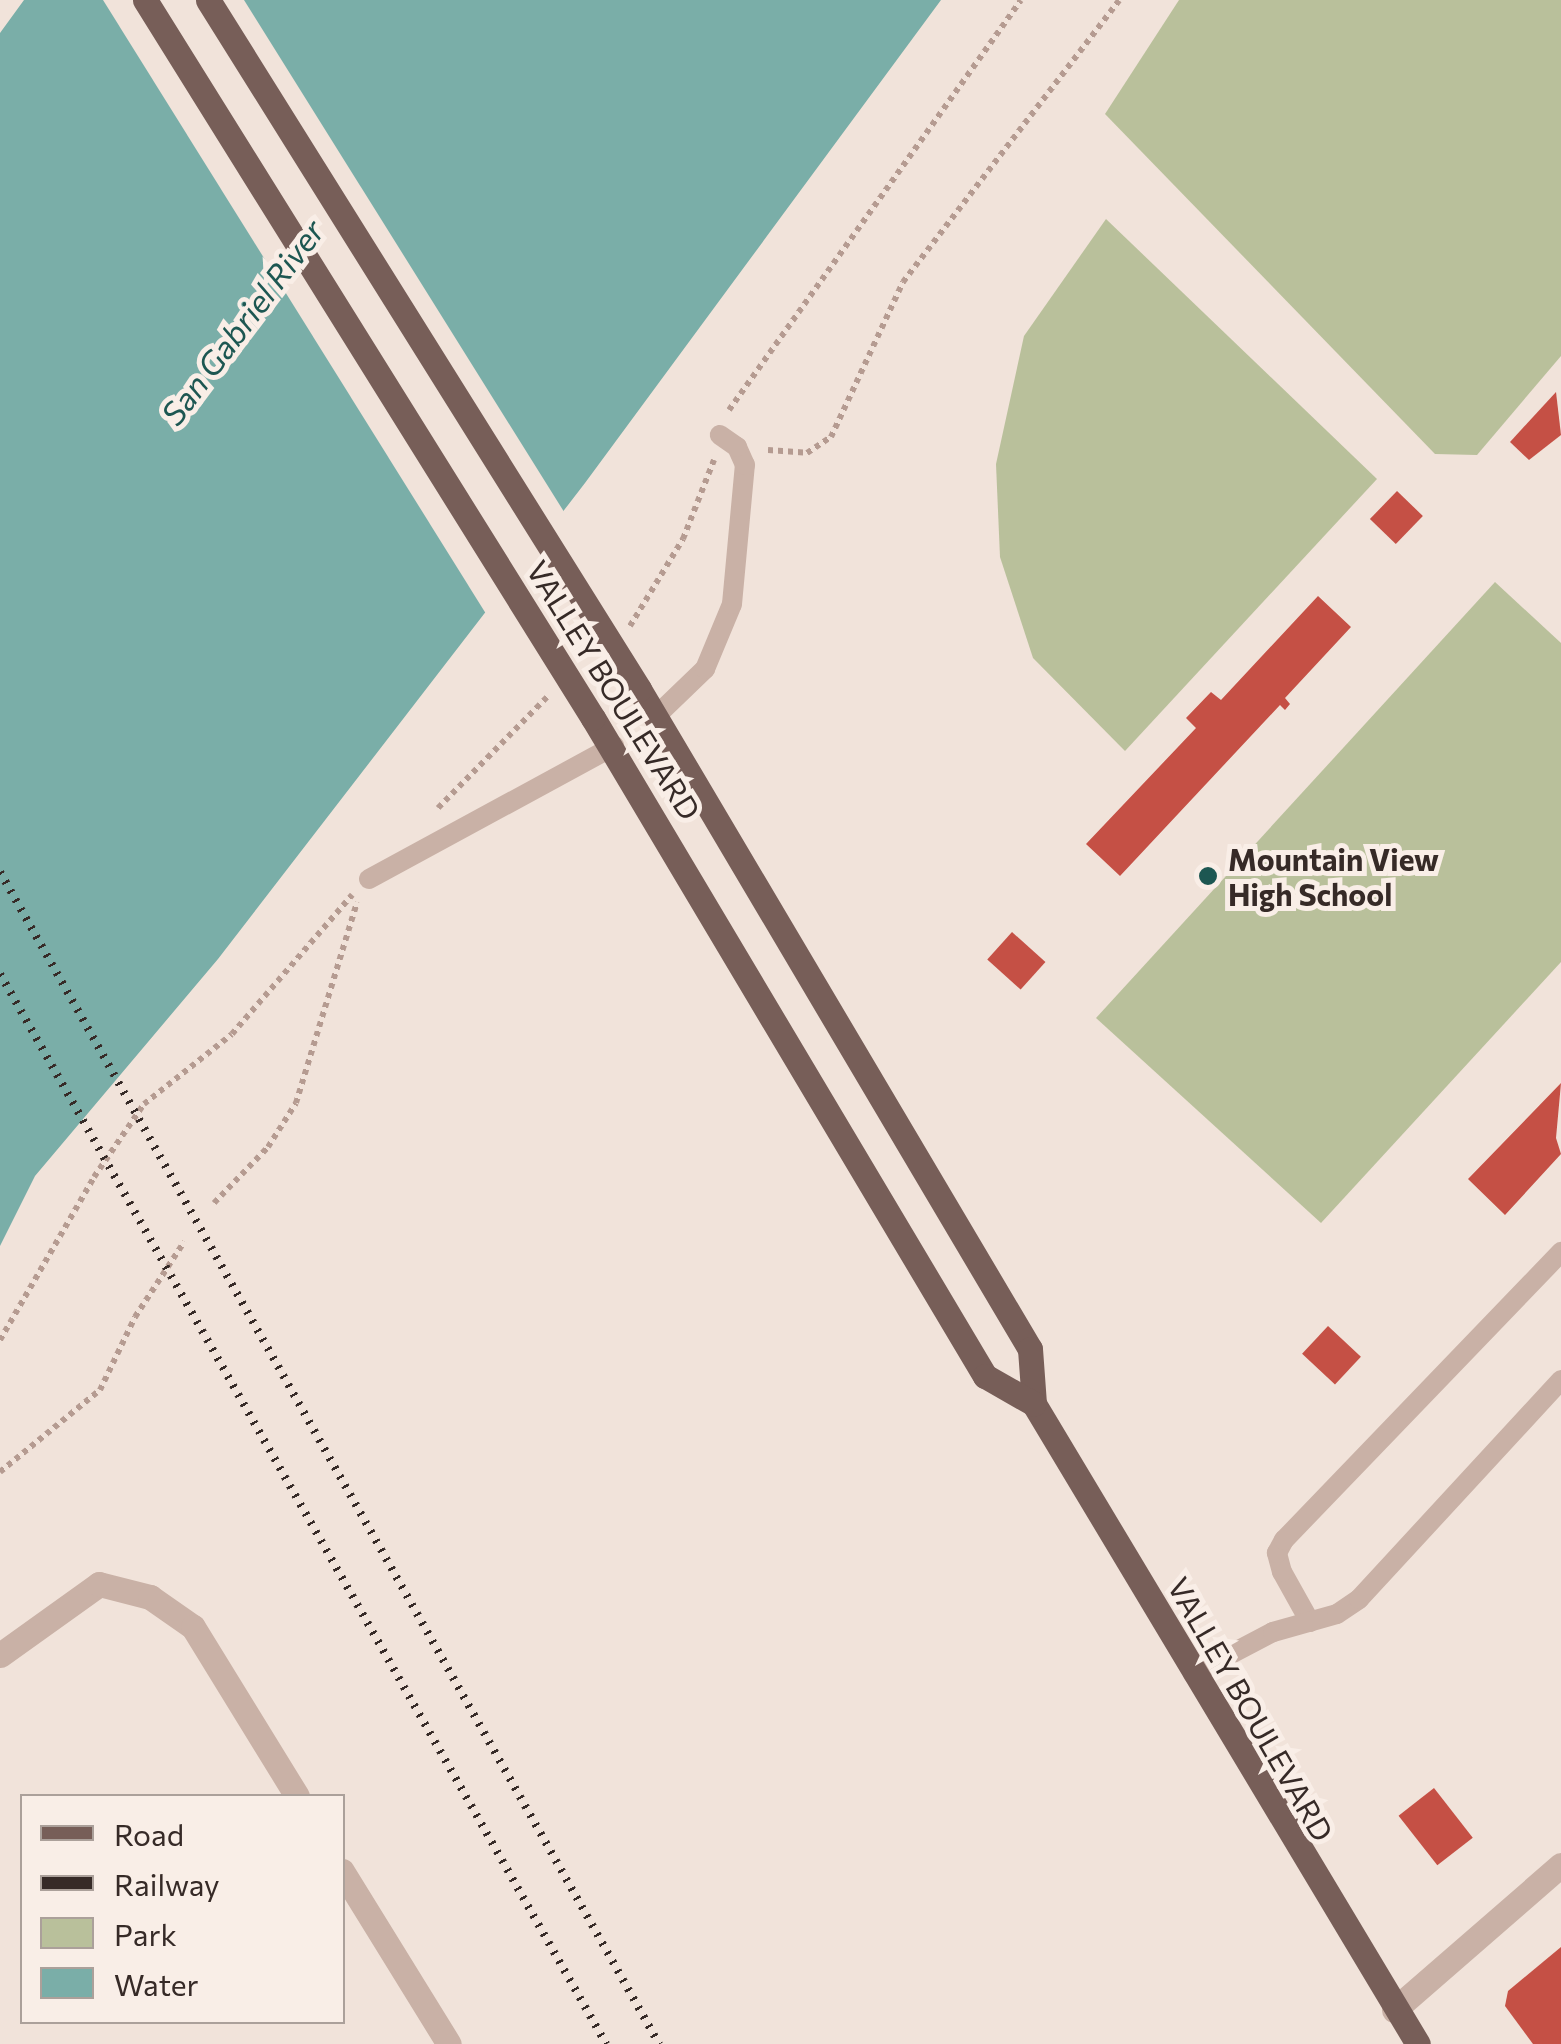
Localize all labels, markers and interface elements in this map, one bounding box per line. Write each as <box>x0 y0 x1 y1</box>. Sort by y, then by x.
water label: San Gabriel River <box>152 212 332 432</box>
street label: VALLEY BOULEVARD <box>520 554 708 826</box>
place label: Mountain View High School <box>1228 841 1439 912</box>
marker: Mountain View High School <box>1197 865 1219 887</box>
street label: VALLEY BOULEVARD <box>1161 1571 1341 1847</box>
legend <box>20 1794 345 2024</box>
text: Road <box>114 1815 184 1852</box>
text: Railway <box>114 1865 220 1902</box>
text: Park <box>114 1915 177 1952</box>
text: Water <box>114 1965 199 2002</box>

